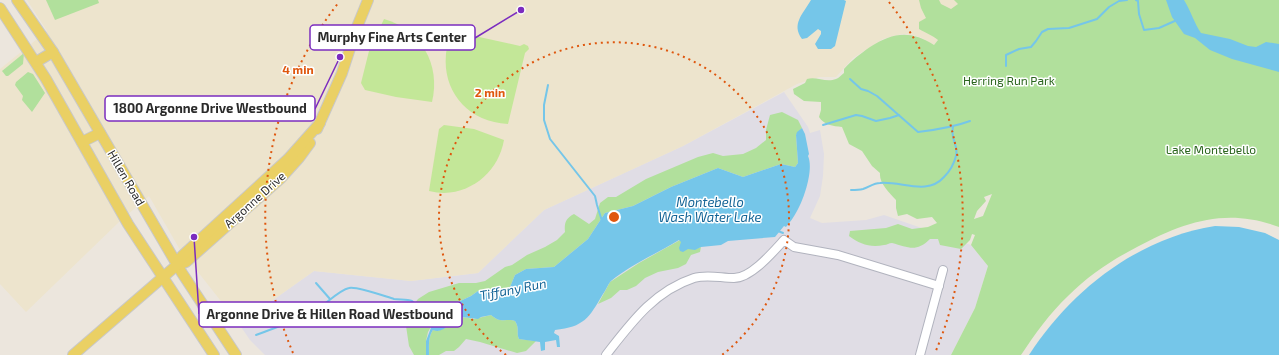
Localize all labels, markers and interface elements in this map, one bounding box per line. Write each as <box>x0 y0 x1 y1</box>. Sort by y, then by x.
callout: Murphy Fine Arts Center <box>310 25 475 50</box>
text: Murphy Fine Arts Center <box>317 29 467 45</box>
text: 4 min <box>282 62 314 76</box>
park label: Herring Run Park <box>963 73 1055 87</box>
text: 2 min <box>475 85 505 99</box>
callout: 1800 Argonne Drive Westbound <box>105 96 315 121</box>
text: 1800 Argonne Drive Westbound <box>113 100 307 116</box>
park label: Lake Montebello <box>1166 142 1256 156</box>
street label: Hillen Road <box>105 147 148 208</box>
street label: Argonne Drive <box>221 168 288 230</box>
water label: Montebello Wash Water Lake <box>658 194 762 225</box>
centre of rings <box>607 210 621 224</box>
water label: Tiffany Run <box>478 275 548 303</box>
callout: Argonne Drive & Hillen Road Westbound <box>199 302 462 327</box>
text: Argonne Drive & Hillen Road Westbound <box>207 306 453 322</box>

